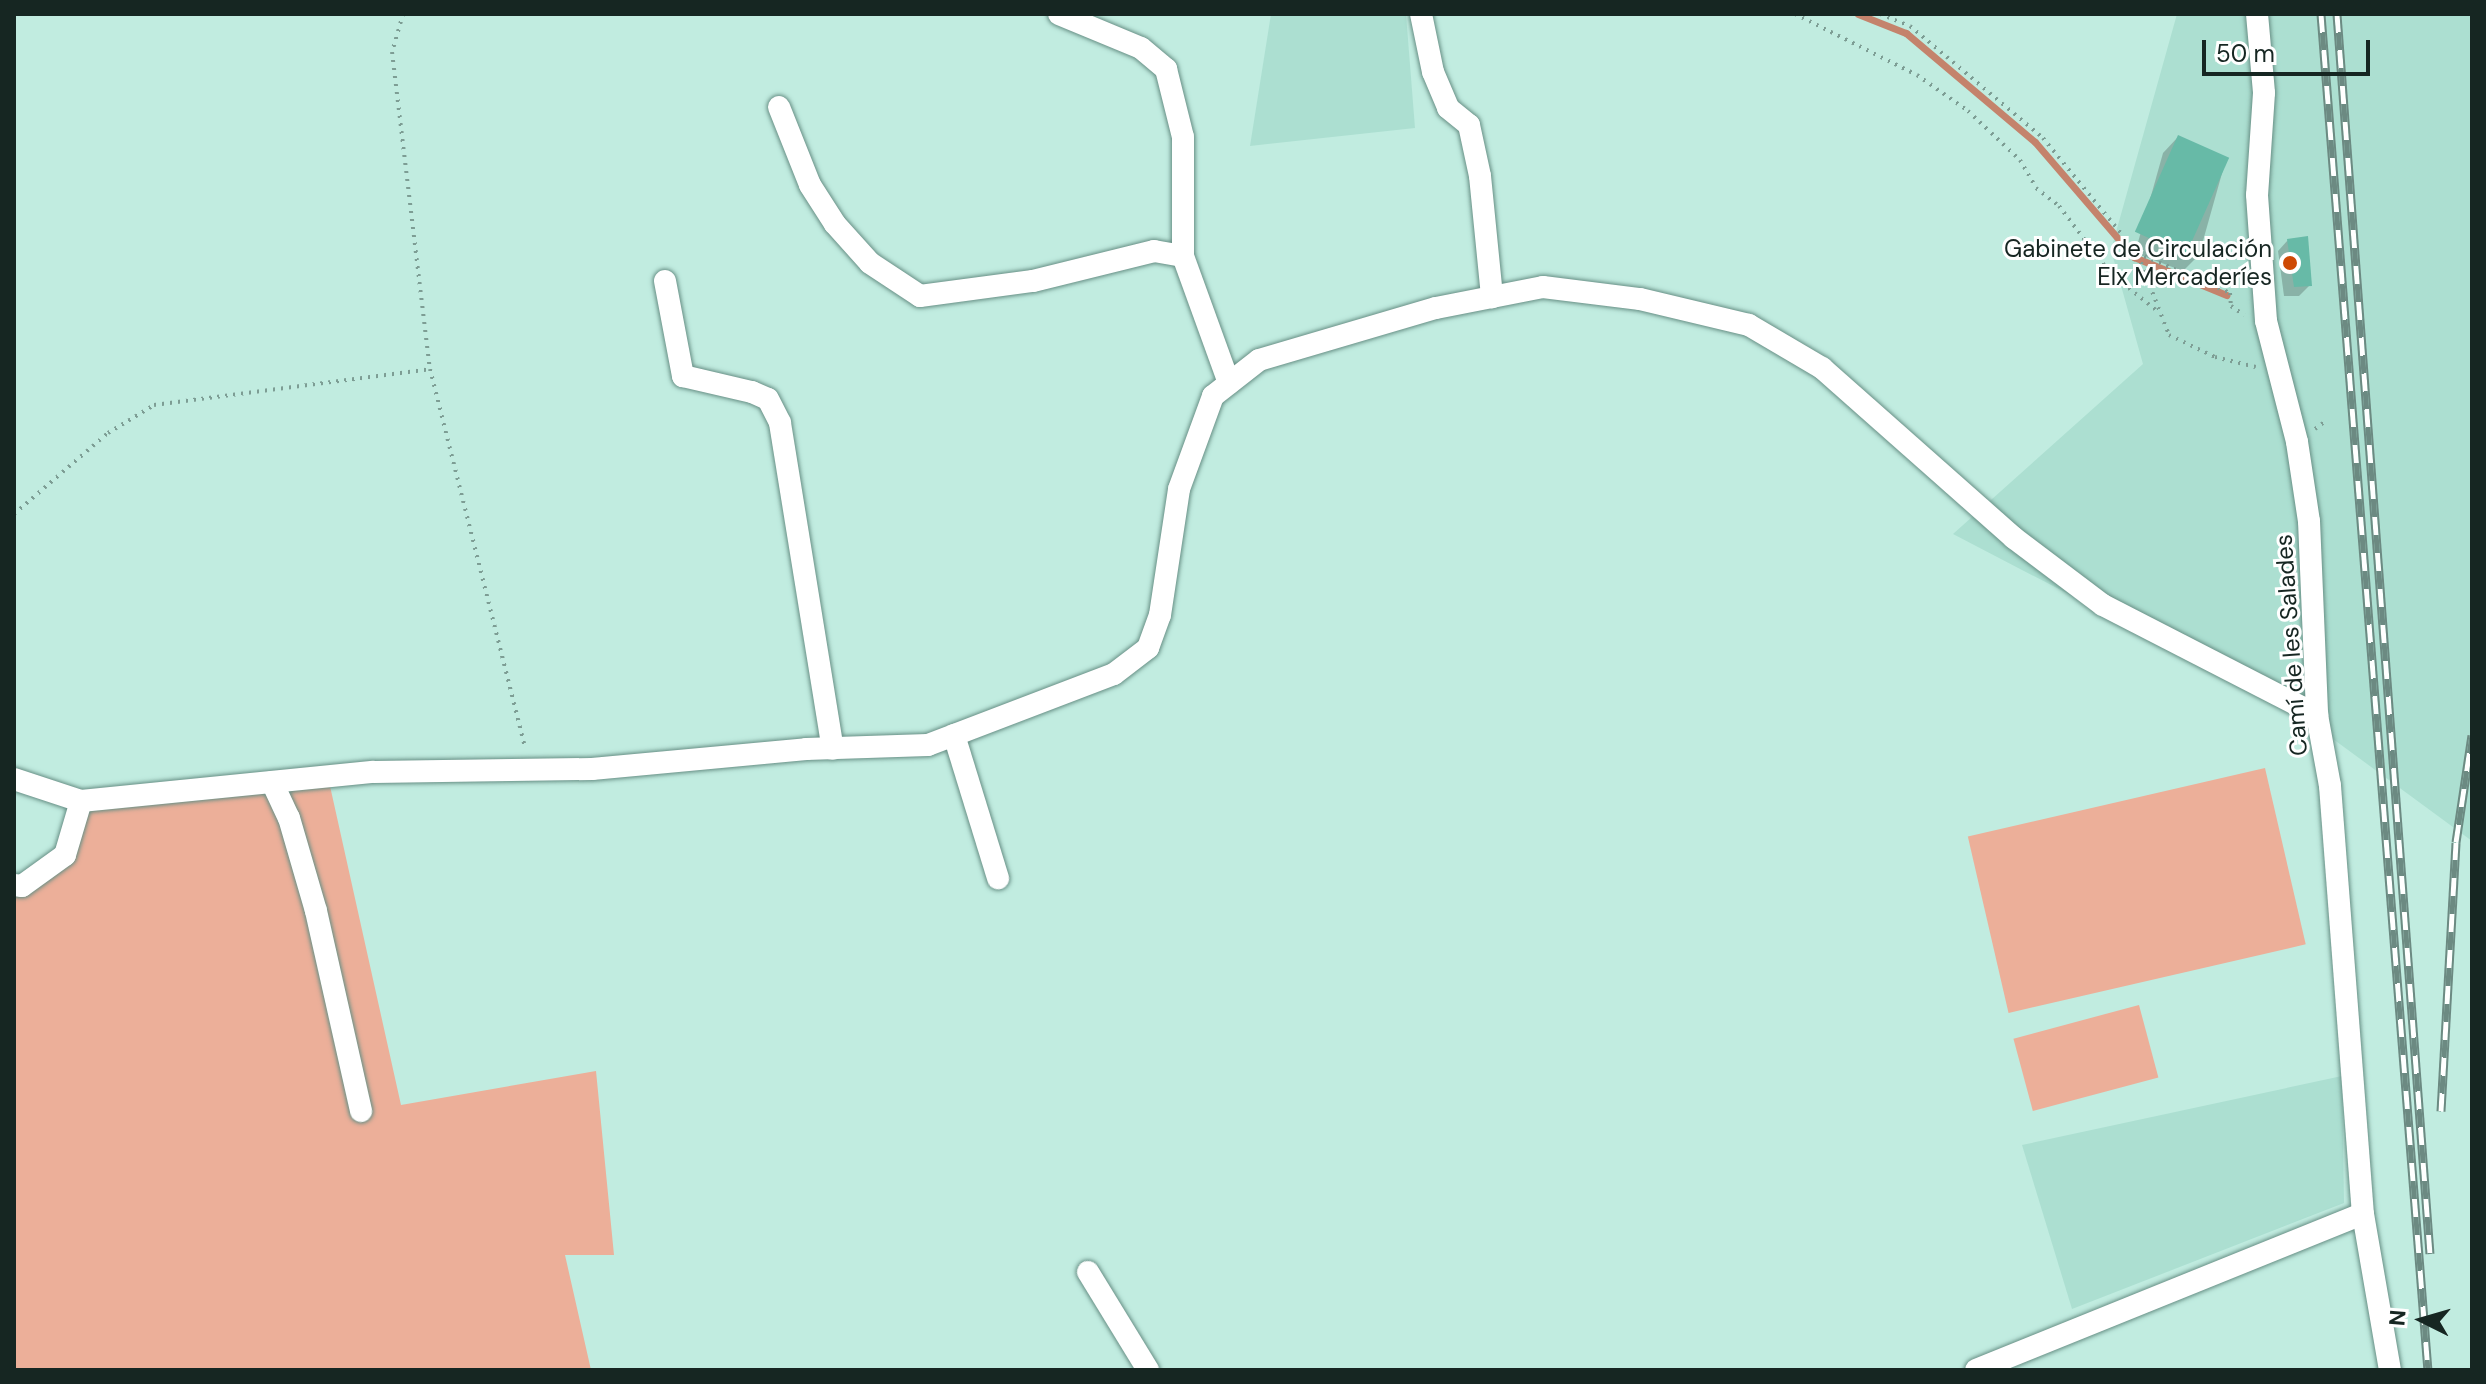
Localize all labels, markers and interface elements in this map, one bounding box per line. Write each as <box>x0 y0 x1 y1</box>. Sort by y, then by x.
scale bar <box>2206 24 2374 74</box>
text: 50 m <box>2216 38 2275 69</box>
place label: Gabinete de Circulación Elx Mercaderíes <box>2004 235 2272 291</box>
marker: Gabinete de Circulación Elx Mercaderíes <box>2279 252 2301 274</box>
street label: Camí de les Salades <box>2269 533 2313 757</box>
north arrow <box>2382 1280 2462 1360</box>
text: N <box>2382 1309 2413 1327</box>

